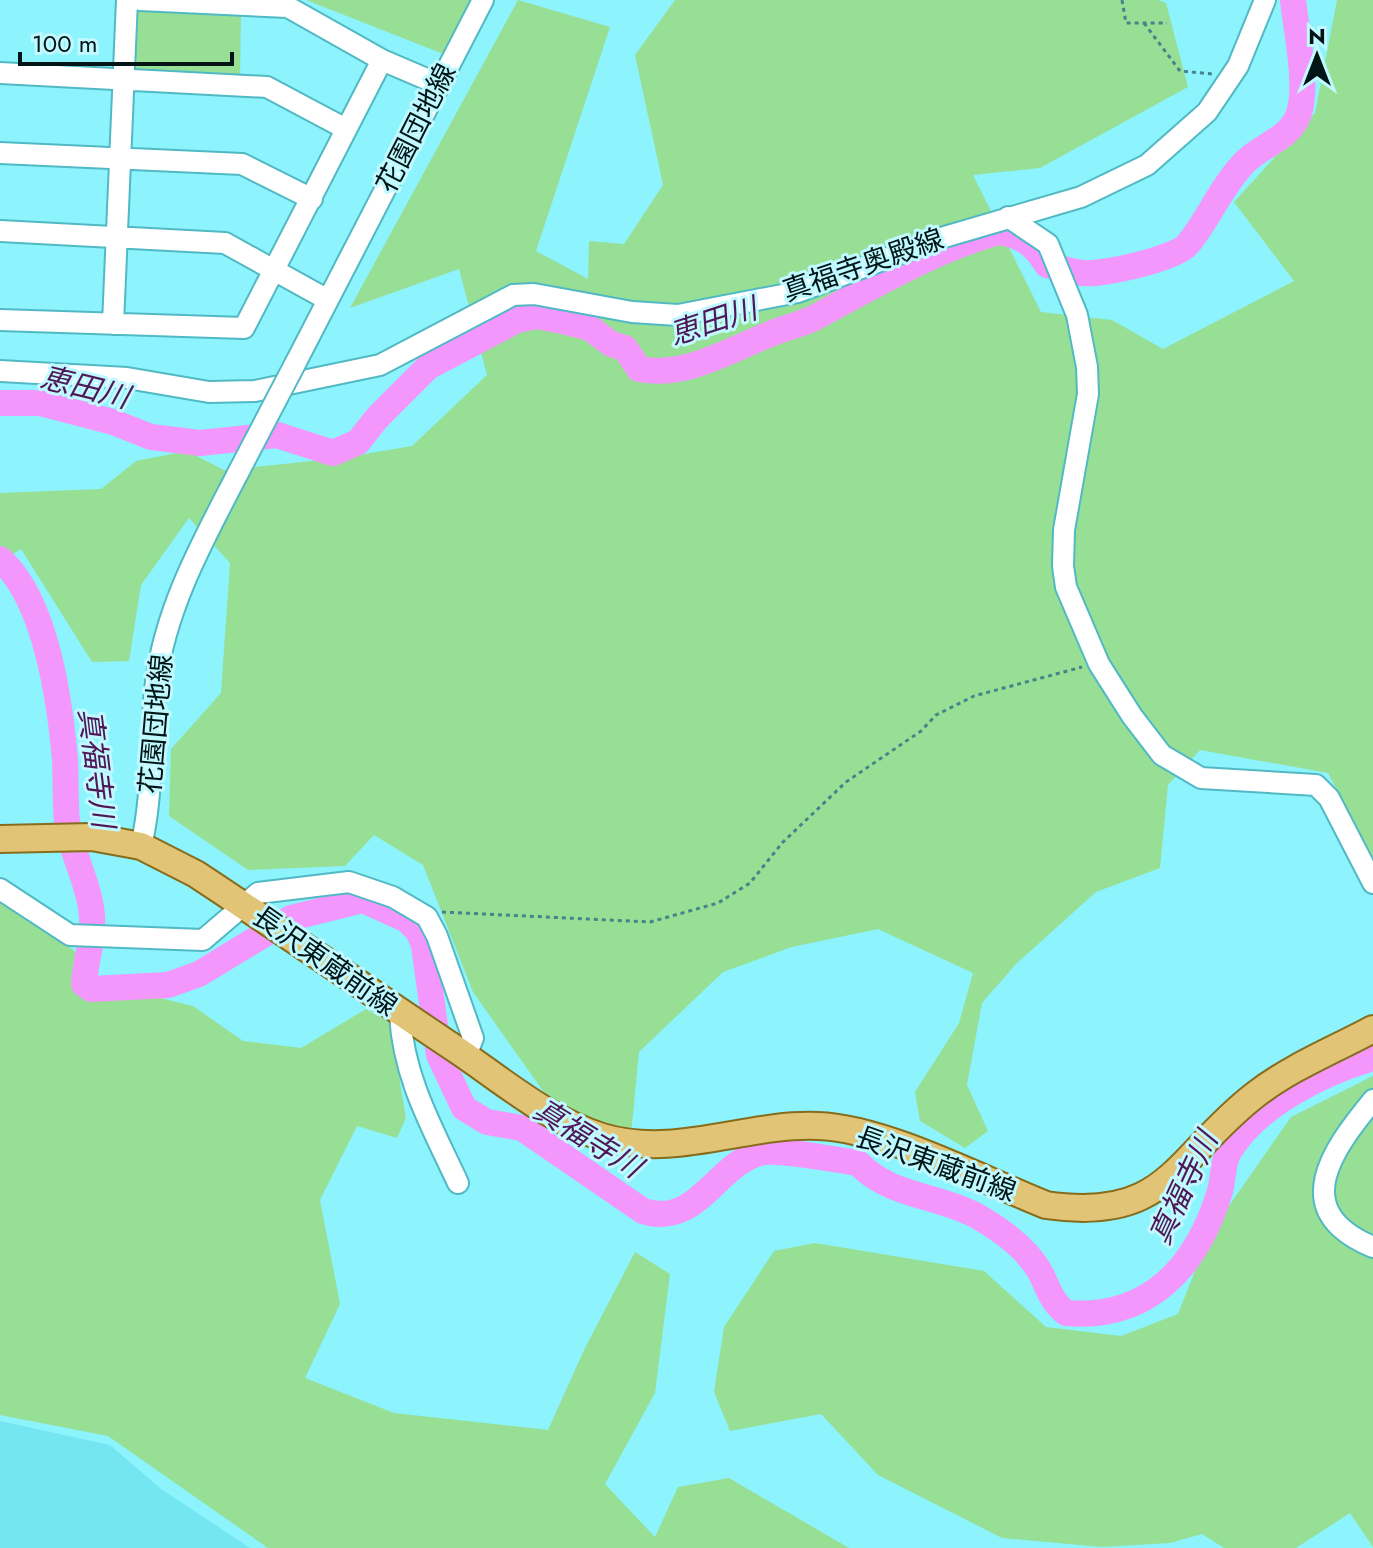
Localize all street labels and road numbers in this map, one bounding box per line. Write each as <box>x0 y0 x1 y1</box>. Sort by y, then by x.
street label: 花園団地線 <box>366 56 466 200</box>
street label: 真福寺奥殿線 <box>777 218 949 312</box>
street label: 花園団地線 <box>129 652 183 796</box>
street label: 長沢東蔵前線 <box>244 896 406 1026</box>
street label: 長沢東蔵前線 <box>850 1116 1022 1212</box>

